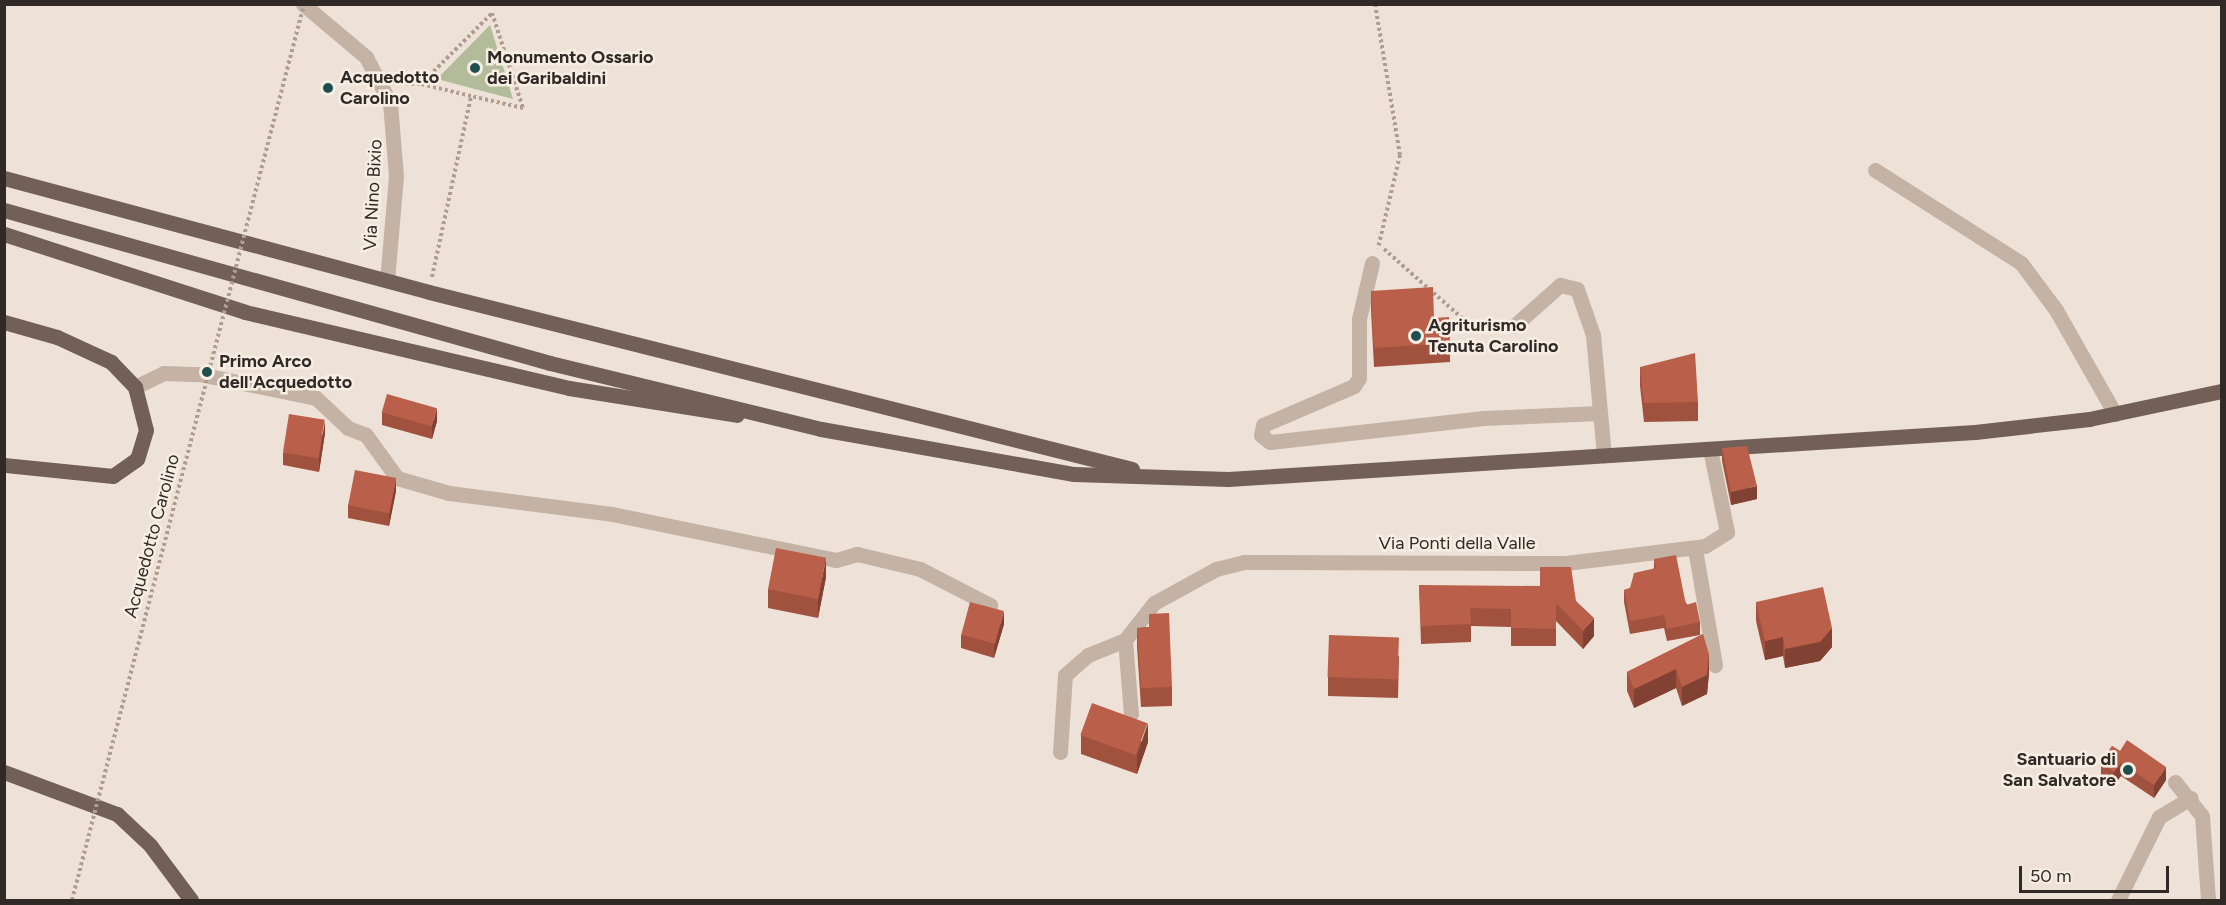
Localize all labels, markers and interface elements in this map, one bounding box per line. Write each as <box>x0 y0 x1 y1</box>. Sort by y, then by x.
place label: Monumento Ossario dei Garibaldini <box>487 47 654 90</box>
marker: Monumento Ossario dei Garibaldini <box>468 61 482 75</box>
place label: Acquedotto Carolino <box>340 67 439 110</box>
marker: Acquedotto Carolino <box>321 81 335 95</box>
street label: Via Nino Bixio <box>359 139 387 251</box>
place label: Agriturismo Tenuta Carolino <box>1428 315 1558 358</box>
marker: Agriturismo Tenuta Carolino <box>1409 329 1423 343</box>
place label: Primo Arco dell'Acquedotto <box>219 351 352 394</box>
marker: Primo Arco dell'Acquedotto <box>200 365 214 379</box>
street label: Acquedotto Carolino <box>120 452 184 620</box>
street label: Via Ponti della Valle <box>1378 532 1536 554</box>
place label: Santuario di San Salvatore <box>2002 749 2116 792</box>
marker: Santuario di San Salvatore <box>2121 763 2135 777</box>
scale bar <box>2022 854 2172 892</box>
text: 50 m <box>2030 865 2072 887</box>

